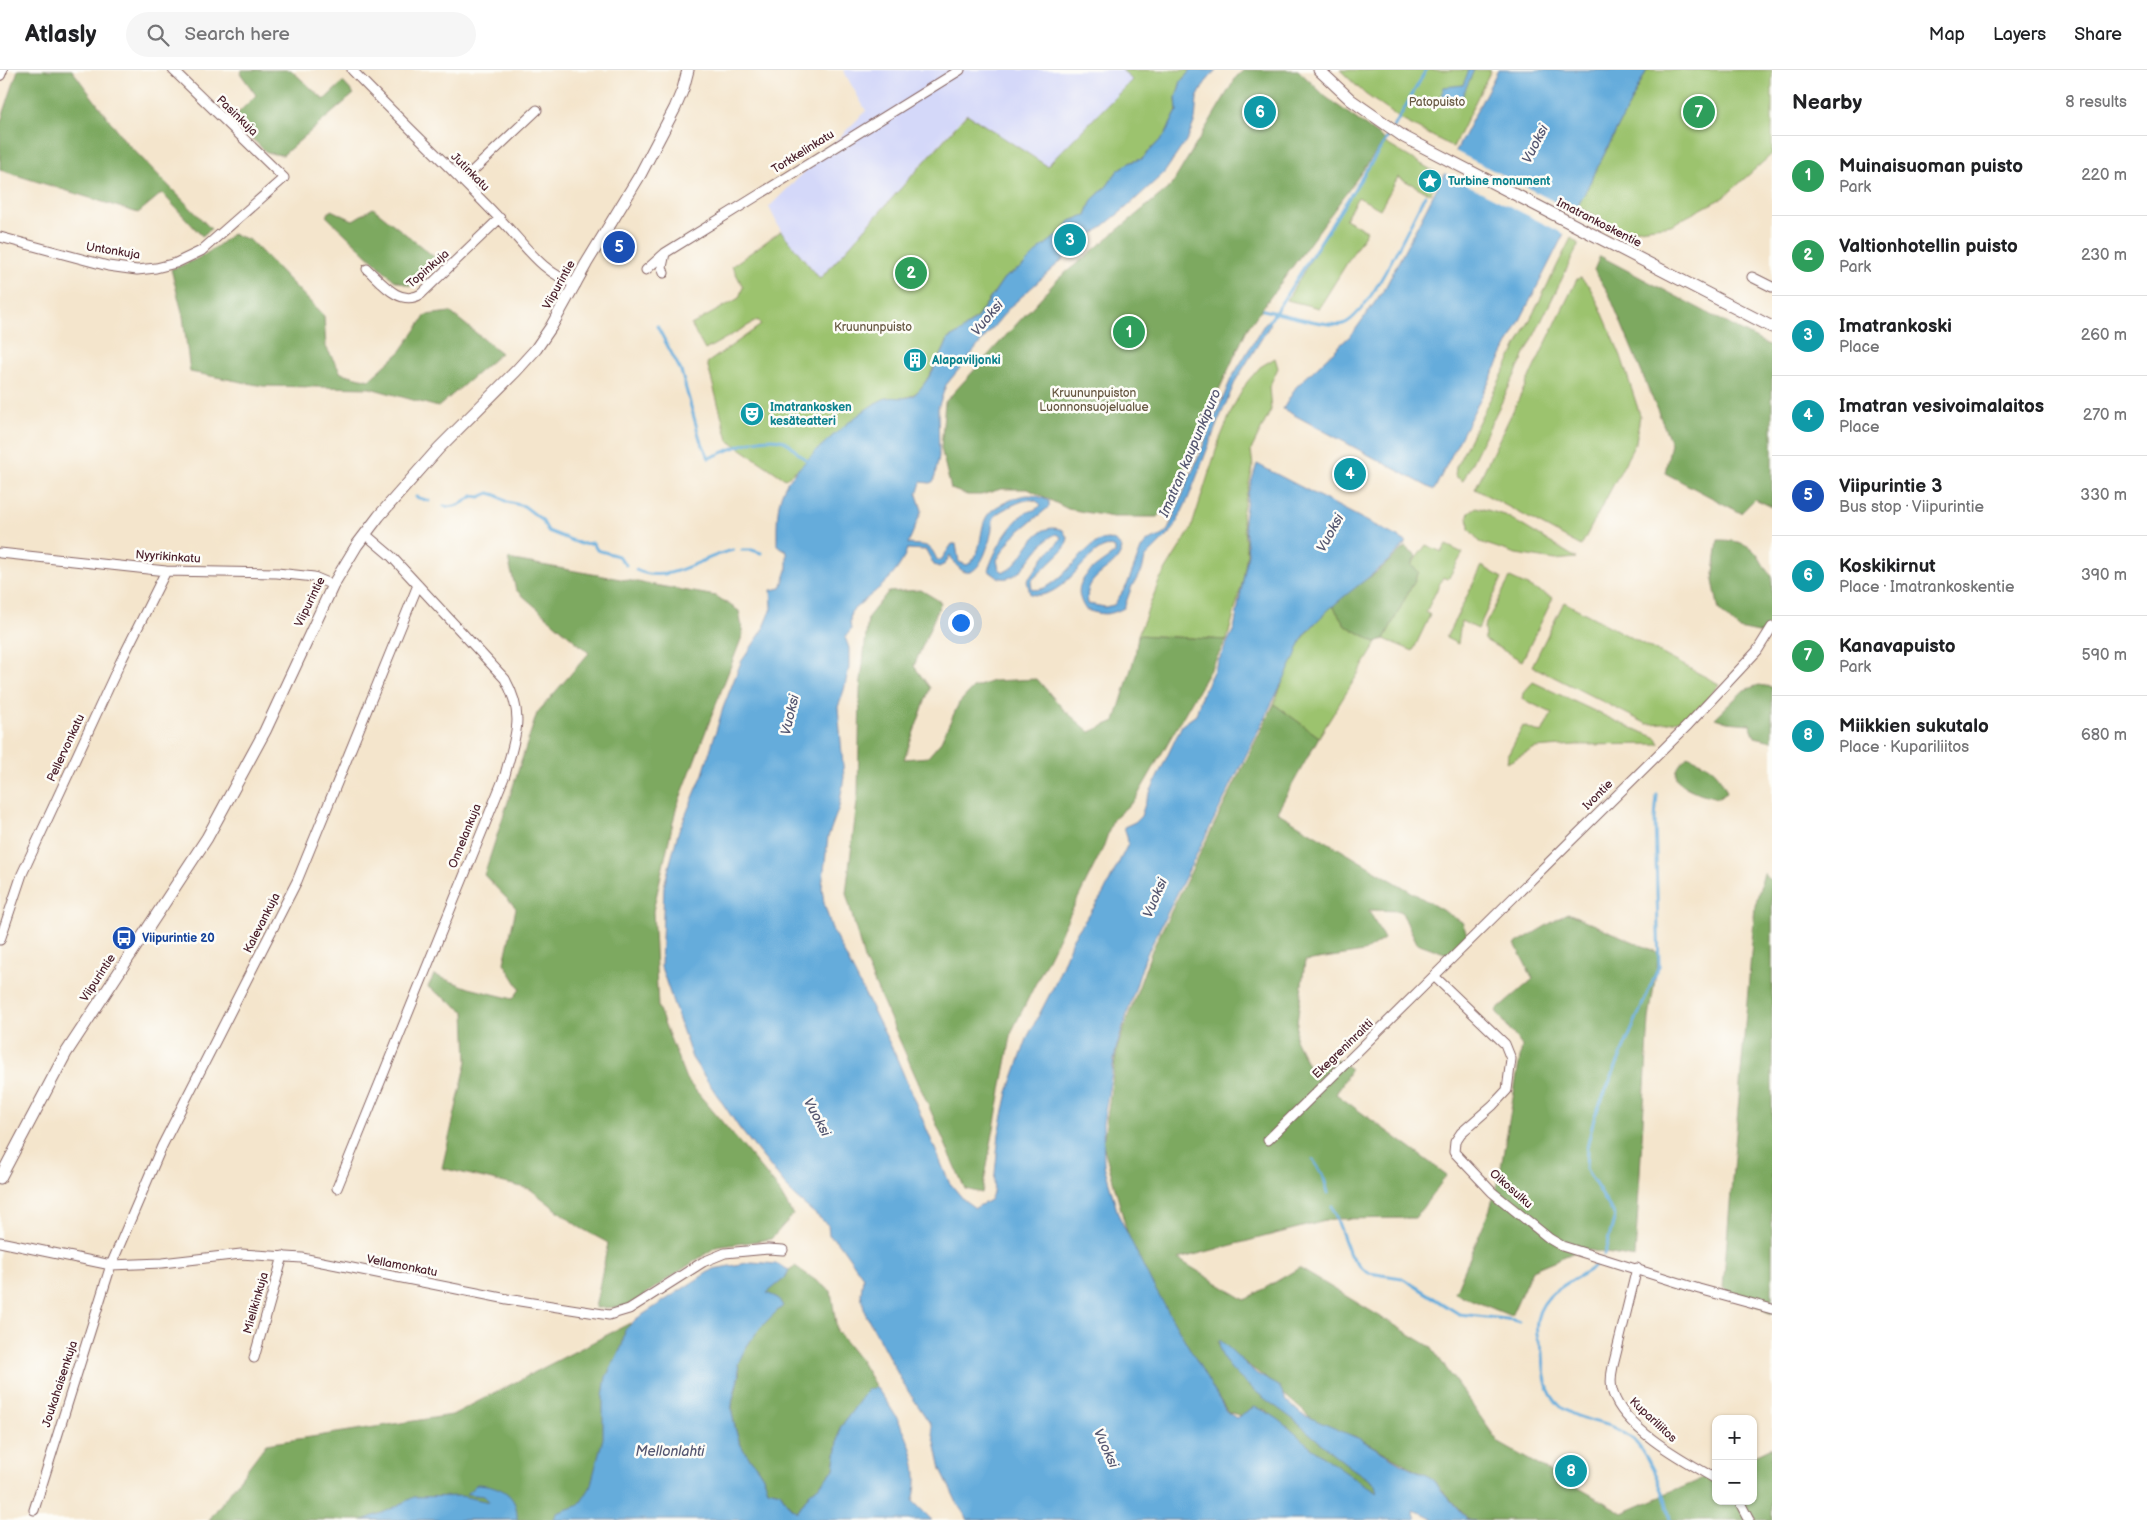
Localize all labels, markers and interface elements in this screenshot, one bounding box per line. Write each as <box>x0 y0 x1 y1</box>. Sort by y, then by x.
search box <box>126 12 476 57</box>
text: Atlasly <box>25 20 96 49</box>
icon: search <box>144 21 172 49</box>
text: Search here <box>184 23 290 46</box>
text: Map <box>1929 24 1965 45</box>
text: Layers <box>1993 24 2046 45</box>
text: Share <box>2074 24 2122 45</box>
text: Nearby <box>1792 90 1862 115</box>
street label: Pasinkuja <box>213 93 261 139</box>
pin: 6 <box>1244 93 1276 131</box>
pin: 7 <box>1683 93 1715 131</box>
text: 8 results <box>2065 93 2127 112</box>
park label: Patopuisto <box>1409 95 1465 110</box>
water label: Vuoksi <box>1518 121 1552 166</box>
street label: Torkkelinkatu <box>769 127 837 177</box>
street label: Jutinkatu <box>447 149 493 195</box>
text: Muinaisuoman puisto <box>1839 155 2023 178</box>
text: 1 <box>1805 166 1811 185</box>
text: 220 m <box>2081 166 2127 185</box>
place icon: Turbine monument <box>1417 168 1443 194</box>
place label: Turbine monument <box>1448 174 1550 189</box>
text: Park <box>1839 178 1871 197</box>
street label: Imatrankoskentie <box>1554 195 1644 251</box>
pin: 3 <box>1054 221 1086 259</box>
pin: 5 <box>603 228 635 266</box>
text: Valtionhotellin puisto <box>1839 235 2018 258</box>
street label: Untonkuja <box>85 239 141 263</box>
street label: Topinkuja <box>404 246 452 292</box>
text: 2 <box>1803 246 1813 265</box>
text: 230 m <box>2081 246 2127 265</box>
pin: 2 <box>895 254 927 292</box>
street label: Viipurintie <box>539 258 579 312</box>
text: Park <box>1839 258 1871 277</box>
water label: Vuoksi <box>967 296 1007 339</box>
pin: 1 <box>1113 313 1145 351</box>
text: Imatrankoski <box>1839 315 1952 338</box>
park label: Kruununpuisto <box>834 320 912 335</box>
text: 3 <box>1803 326 1813 345</box>
text: 260 m <box>2081 326 2127 345</box>
text: Place <box>1839 338 1880 357</box>
building icon: Alapaviljonki <box>902 347 928 373</box>
place label: Alapaviljonki <box>931 353 1001 368</box>
park label: Kruununpuiston Luonnonsuojelualue <box>1039 386 1149 415</box>
water label: Imatran kaupunkipuro <box>1155 386 1225 521</box>
text: Imatran vesivoimalaitos <box>1839 395 2044 418</box>
place label: Imatrankosken kesäteatteri <box>770 400 852 429</box>
theatre icon: Imatrankosken kesäteatteri <box>739 401 765 427</box>
text: 4 <box>1803 406 1813 425</box>
text: 270 m <box>2083 406 2127 425</box>
text: Place <box>1839 418 1880 437</box>
pin: 4 <box>1334 455 1366 493</box>
text: Viipurintie 3 <box>1839 475 1942 498</box>
text: 5 <box>1803 486 1813 505</box>
text: 330 m <box>2080 486 2127 505</box>
text: Bus stop · Viipurintie <box>1839 498 1984 517</box>
water label: Vuoksi <box>1313 510 1348 555</box>
street label: Nyyrikinkatu <box>135 547 201 567</box>
text: Koskikirnut <box>1839 555 1936 578</box>
text: 6 <box>1803 566 1813 585</box>
text: 390 m <box>2081 566 2127 585</box>
street label: Viipurintie <box>291 574 329 630</box>
text: Place · Imatrankoskentie <box>1839 578 2015 597</box>
your location <box>948 610 974 636</box>
text: Kanavapuisto <box>1839 635 1956 658</box>
text: 7 <box>1804 646 1812 665</box>
text: 590 m <box>2082 646 2127 665</box>
text: Park <box>1839 658 1871 677</box>
water label: Vuoksi <box>777 692 803 737</box>
street label: Pellervonkatu <box>44 712 88 784</box>
text: Miikkien sukutalo <box>1839 715 1989 738</box>
text: 8 <box>1803 726 1813 745</box>
text: 680 m <box>2081 726 2127 745</box>
text: Place · Kupariliitos <box>1839 738 1969 757</box>
street label: Ivontie <box>1580 777 1616 813</box>
street label: Onnelankuja <box>445 801 485 870</box>
water label: Vuoksi <box>1139 875 1171 920</box>
street label: Kalevankuja <box>240 890 284 956</box>
bus stop icon: Viipurintie 20 <box>111 925 137 951</box>
place label: Viipurintie 20 <box>142 931 215 946</box>
street label: Viipurintie <box>77 951 119 1005</box>
street label: Ekegreninraitti <box>1309 1016 1377 1082</box>
water label: Vuoksi <box>800 1095 835 1140</box>
street label: Oikosulku <box>1486 1166 1536 1212</box>
street label: Vellamonkatu <box>365 1252 439 1280</box>
street label: Mielikinkuja <box>240 1270 272 1336</box>
street label: Joukahaisenkuja <box>39 1339 81 1429</box>
street label: Kupariliitos <box>1626 1394 1680 1446</box>
map controls <box>1712 1415 1757 1505</box>
button: + <box>1712 1415 1757 1460</box>
water label: Vuoksi <box>1090 1426 1123 1471</box>
water label: Mellonlahti <box>636 1443 705 1460</box>
pin: 8 <box>1555 1452 1587 1490</box>
button: − <box>1712 1460 1757 1505</box>

